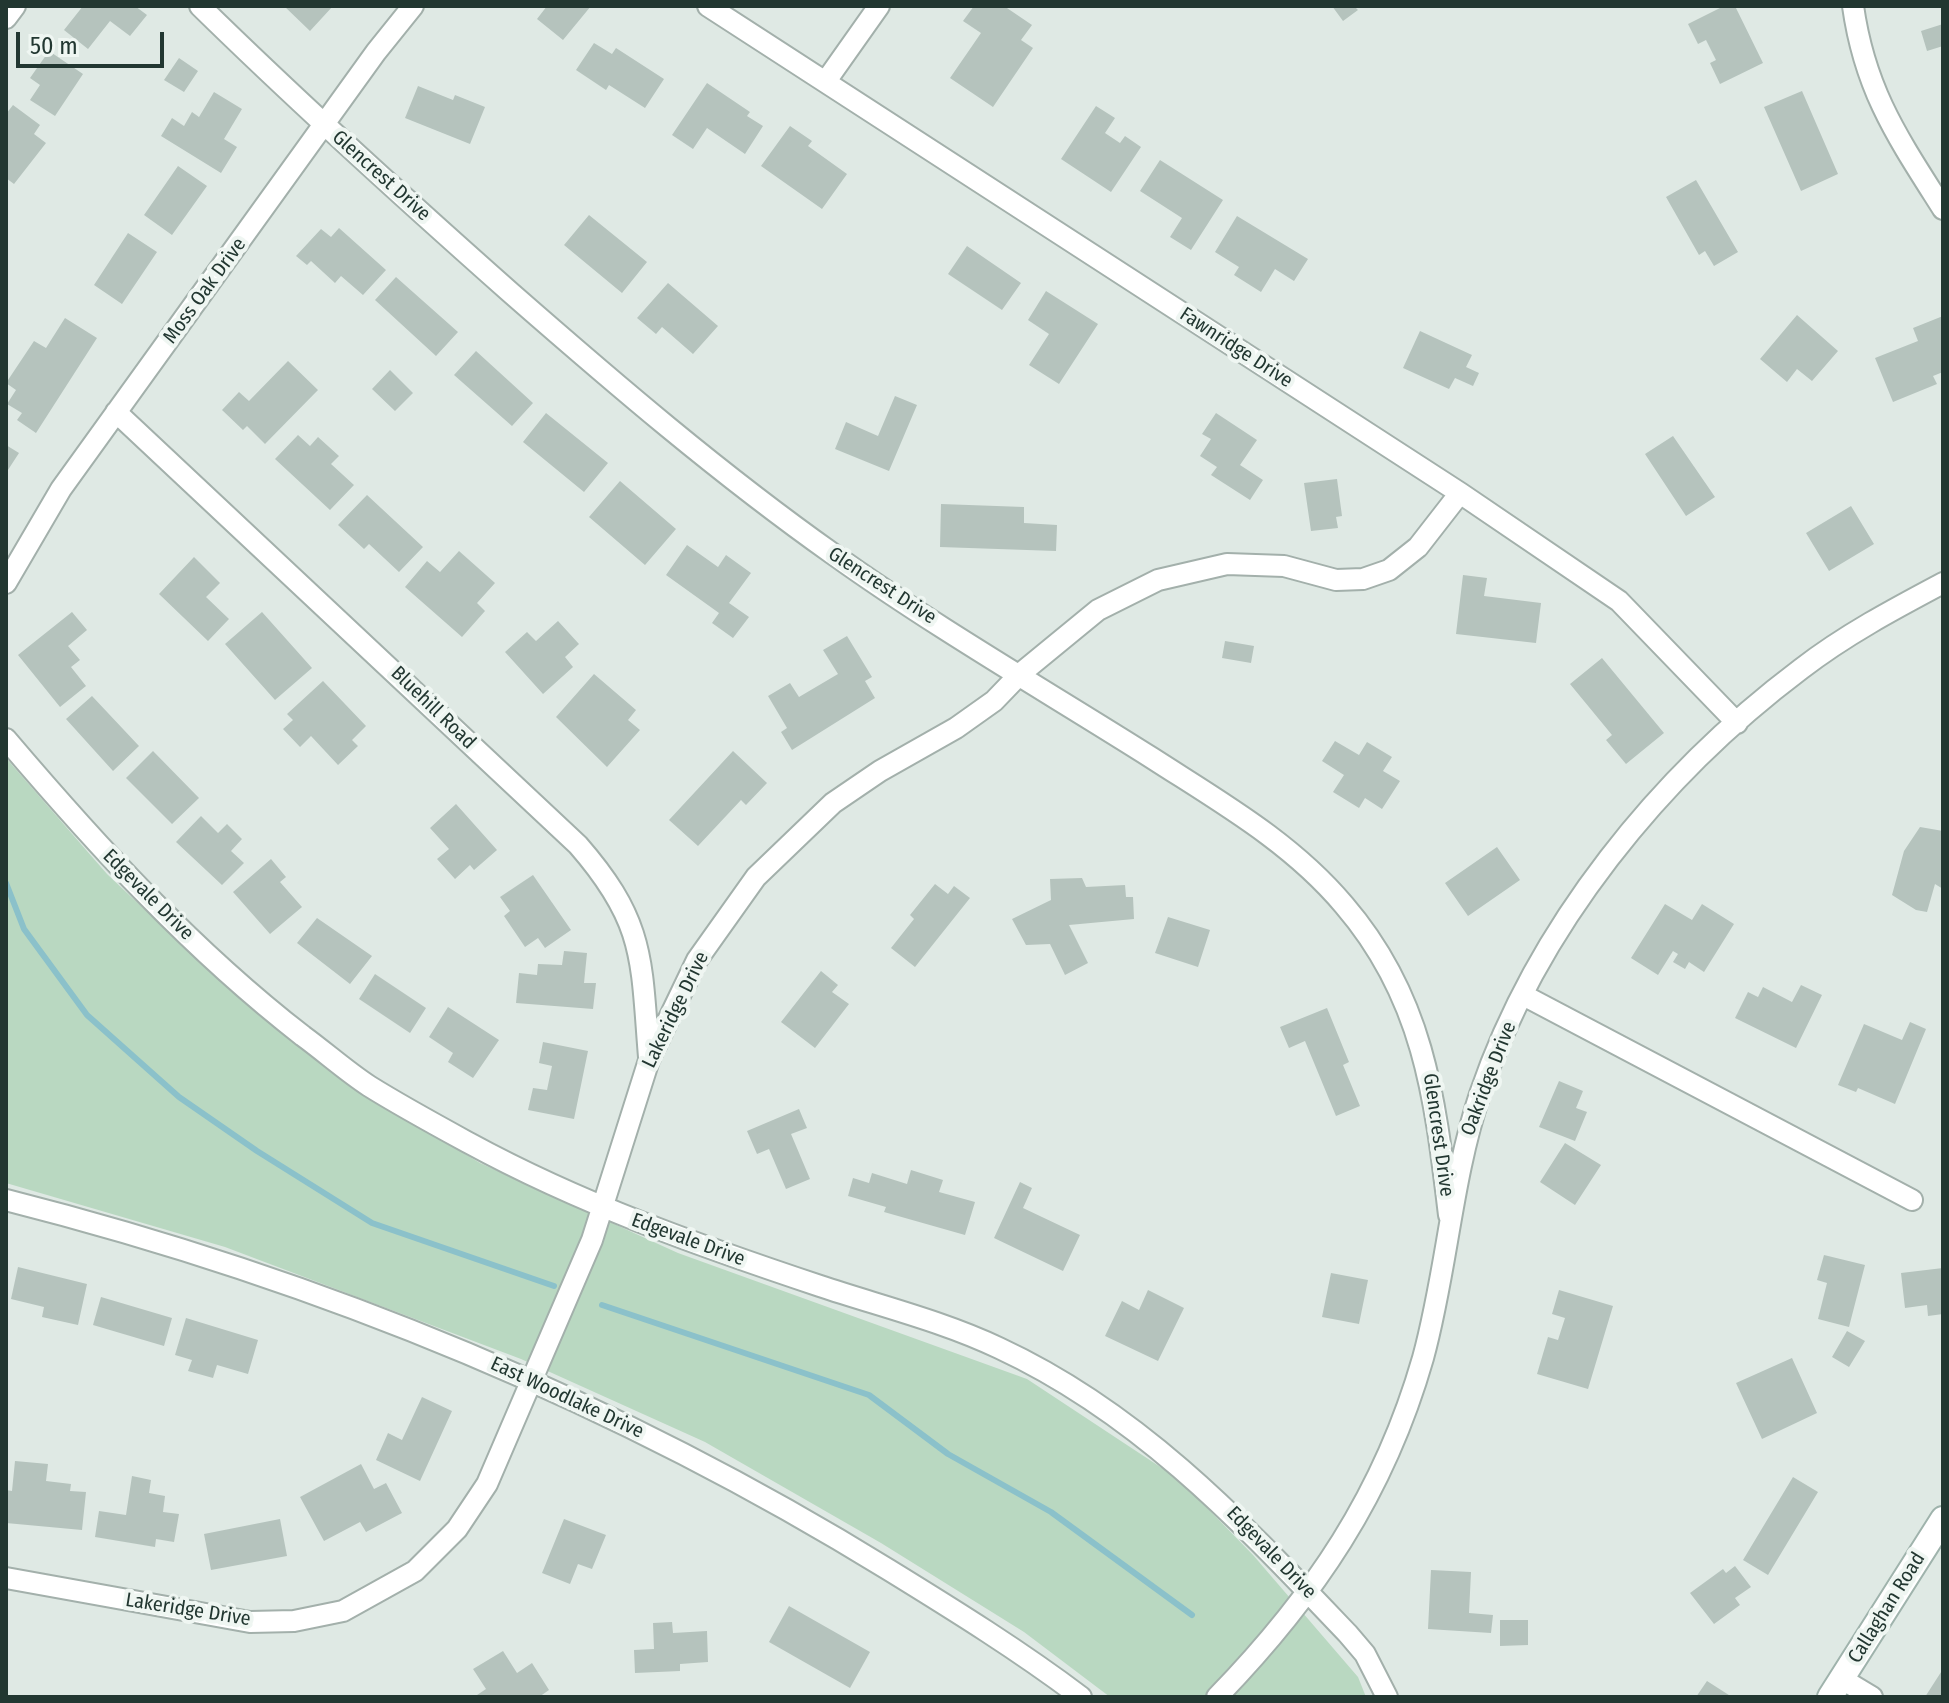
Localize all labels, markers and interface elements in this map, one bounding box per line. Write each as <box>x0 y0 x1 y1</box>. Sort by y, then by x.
scale bar <box>20 16 168 66</box>
text: 50 m <box>30 32 78 60</box>
street label: Glencrest Drive <box>327 126 435 226</box>
street label: Moss Oak Drive <box>159 233 251 349</box>
street label: Fawnridge Drive <box>1175 303 1297 393</box>
street label: Glencrest Drive <box>823 542 941 630</box>
street label: Bluehill Road <box>386 662 480 754</box>
street label: Edgevale Drive <box>97 844 199 946</box>
street label: Lakeridge Drive <box>638 948 714 1072</box>
street label: Oakridge Drive <box>1456 1019 1522 1139</box>
street label: Glencrest Drive <box>1417 1072 1459 1198</box>
street label: Edgevale Drive <box>628 1208 748 1272</box>
street label: East Woodlake Drive <box>487 1352 647 1444</box>
street label: Edgevale Drive <box>1221 1502 1321 1604</box>
street label: Callaghan Road <box>1843 1548 1931 1668</box>
street label: Lakeridge Drive <box>124 1588 252 1632</box>

